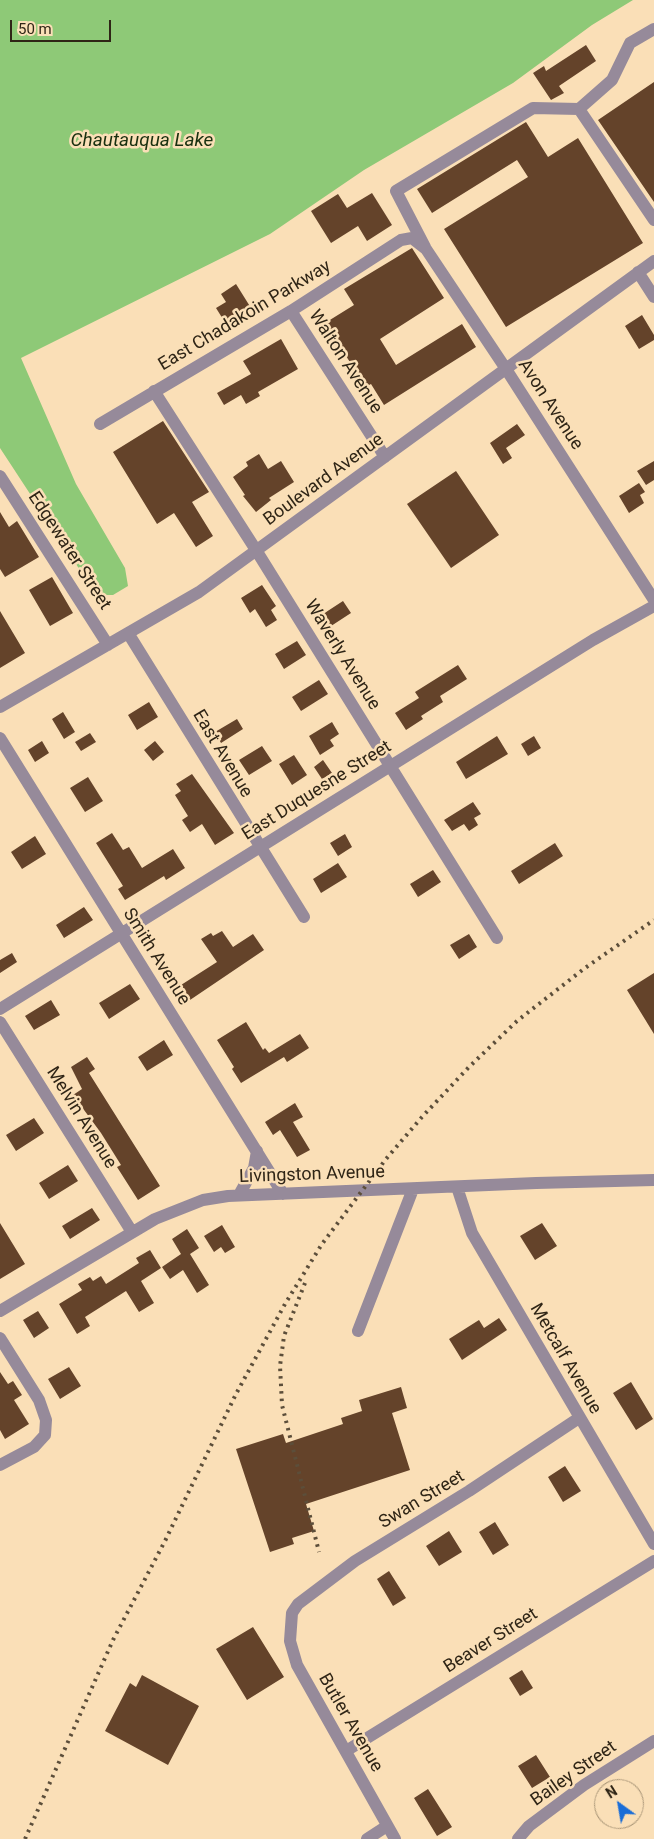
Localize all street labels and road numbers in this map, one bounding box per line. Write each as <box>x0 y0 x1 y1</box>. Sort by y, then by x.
street label: East Chadakoin Parkway <box>155 256 335 376</box>
street label: Walton Avenue <box>304 306 386 418</box>
street label: Avon Avenue <box>513 356 587 454</box>
street label: Boulevard Avenue <box>260 429 388 531</box>
street label: Edgewater Street <box>23 488 115 614</box>
street label: Waverly Avenue <box>300 596 384 714</box>
street label: East Avenue <box>187 706 257 802</box>
street label: East Duquesne Street <box>238 736 396 846</box>
street label: Smith Avenue <box>118 905 194 1009</box>
street label: Melvin Avenue <box>41 1063 121 1173</box>
street label: Livingston Avenue <box>239 1162 385 1188</box>
street label: Metcalf Avenue <box>525 1300 605 1418</box>
street label: Swan Street <box>375 1466 469 1534</box>
street label: Beaver Street <box>440 1604 542 1678</box>
street label: Butler Avenue <box>313 1670 387 1776</box>
street label: Bailey Street <box>527 1737 621 1811</box>

